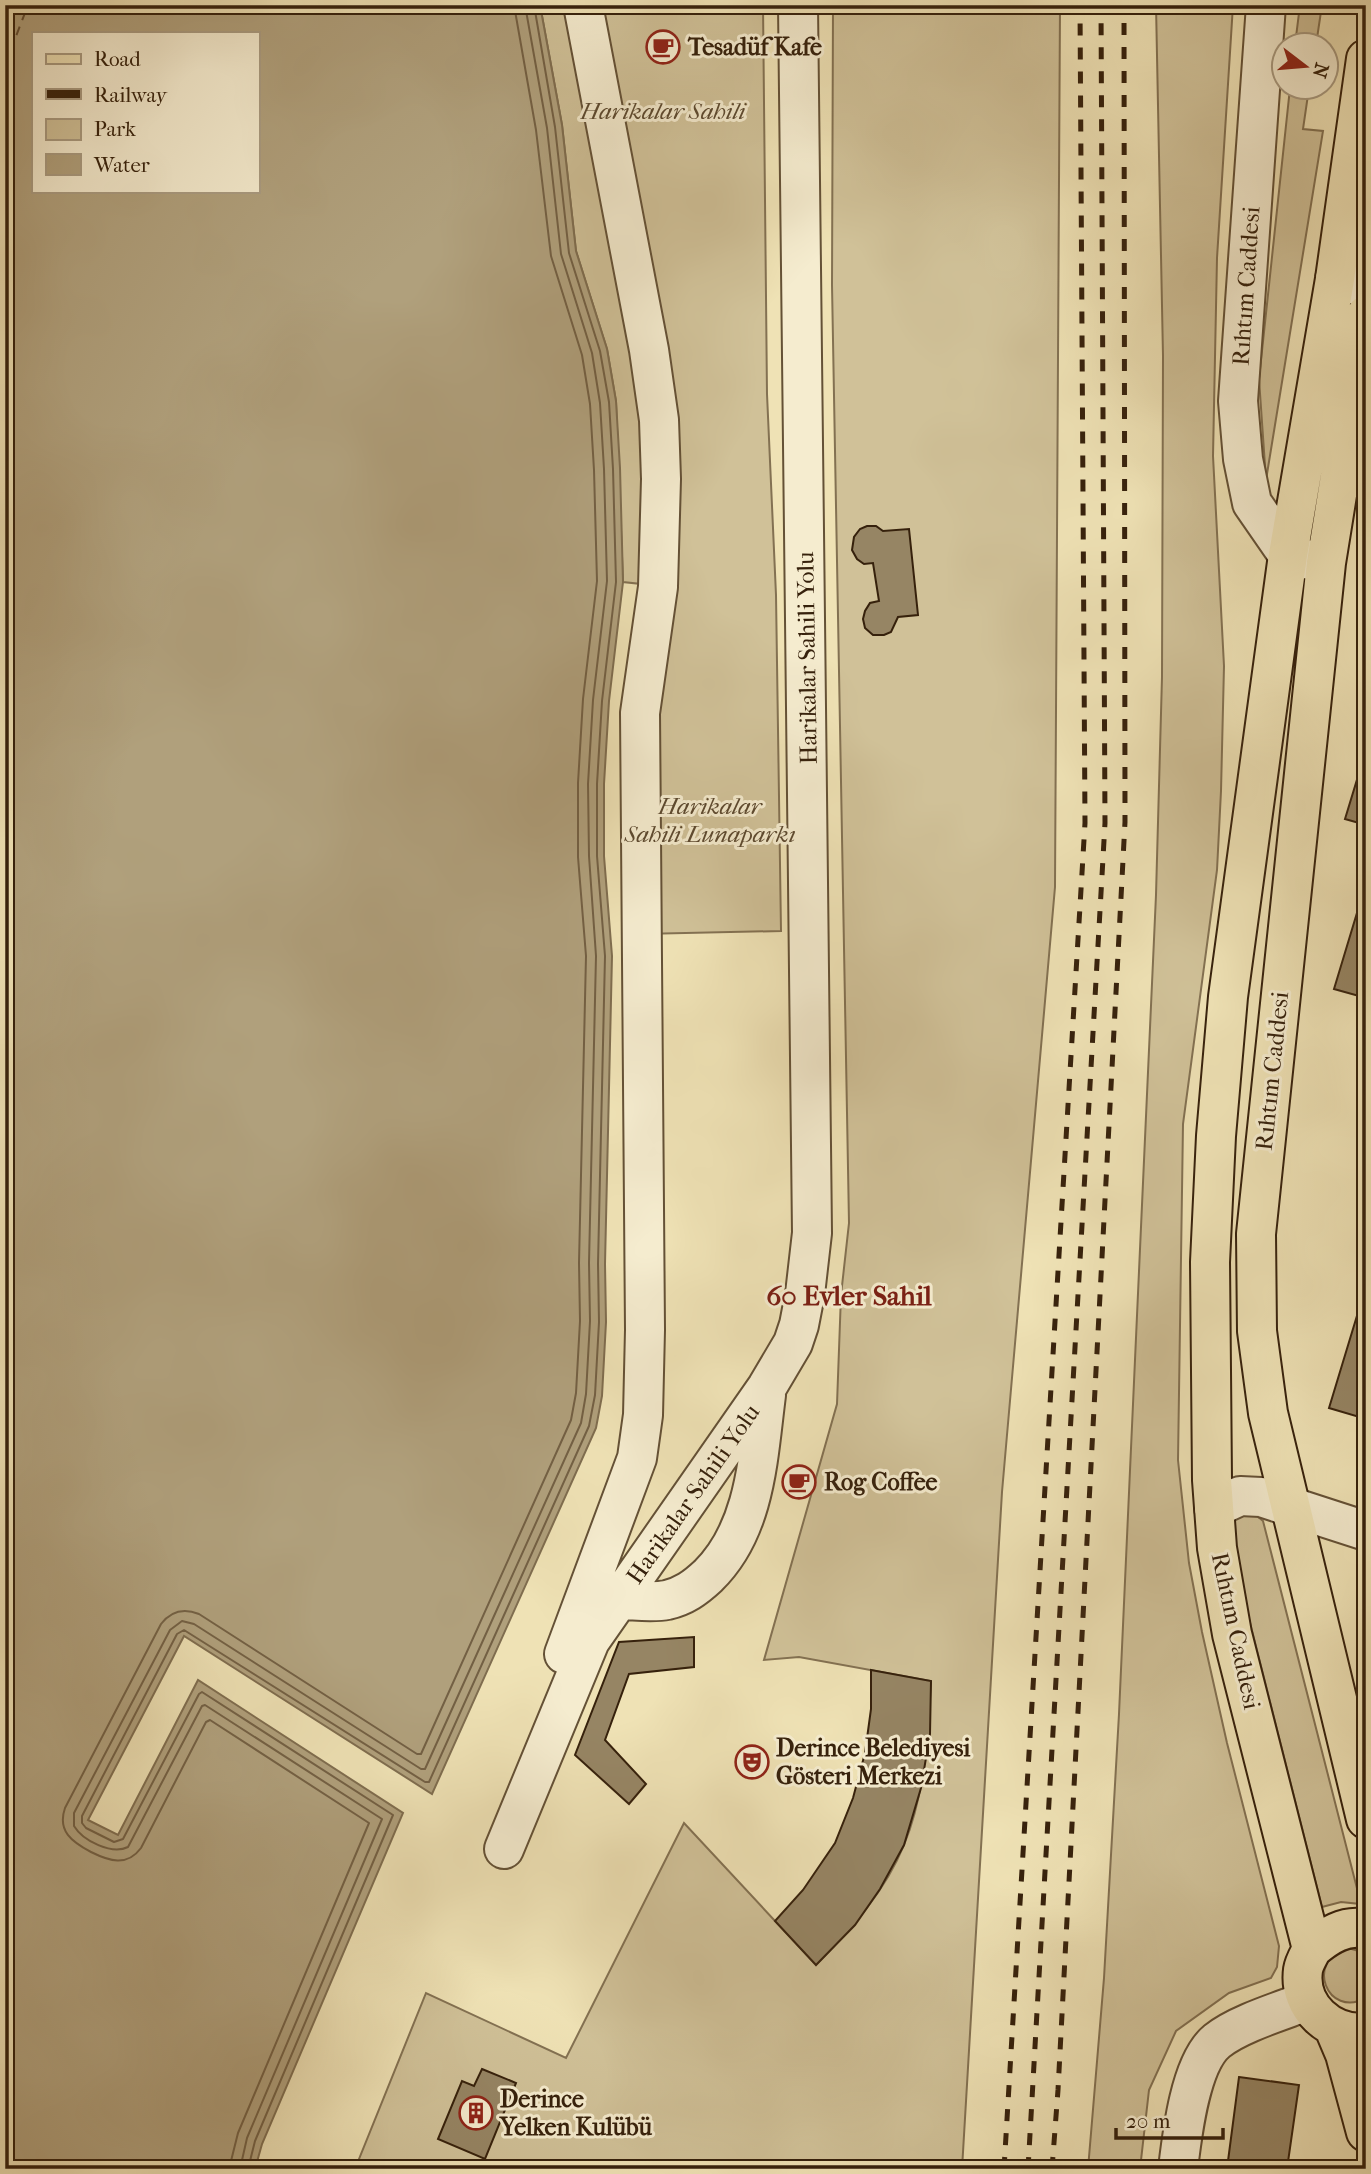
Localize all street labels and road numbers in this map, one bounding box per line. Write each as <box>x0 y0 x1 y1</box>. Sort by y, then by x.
street label: Rıhtım Caddesi <box>1226 205 1266 367</box>
street label: Harikalar Sahili Yolu <box>791 551 823 765</box>
street label: Rıhtım Caddesi <box>1250 990 1294 1152</box>
street label: Harikalar Sahili Yolu <box>620 1398 766 1589</box>
street label: Rıhtım Caddesi <box>1206 1550 1266 1712</box>

